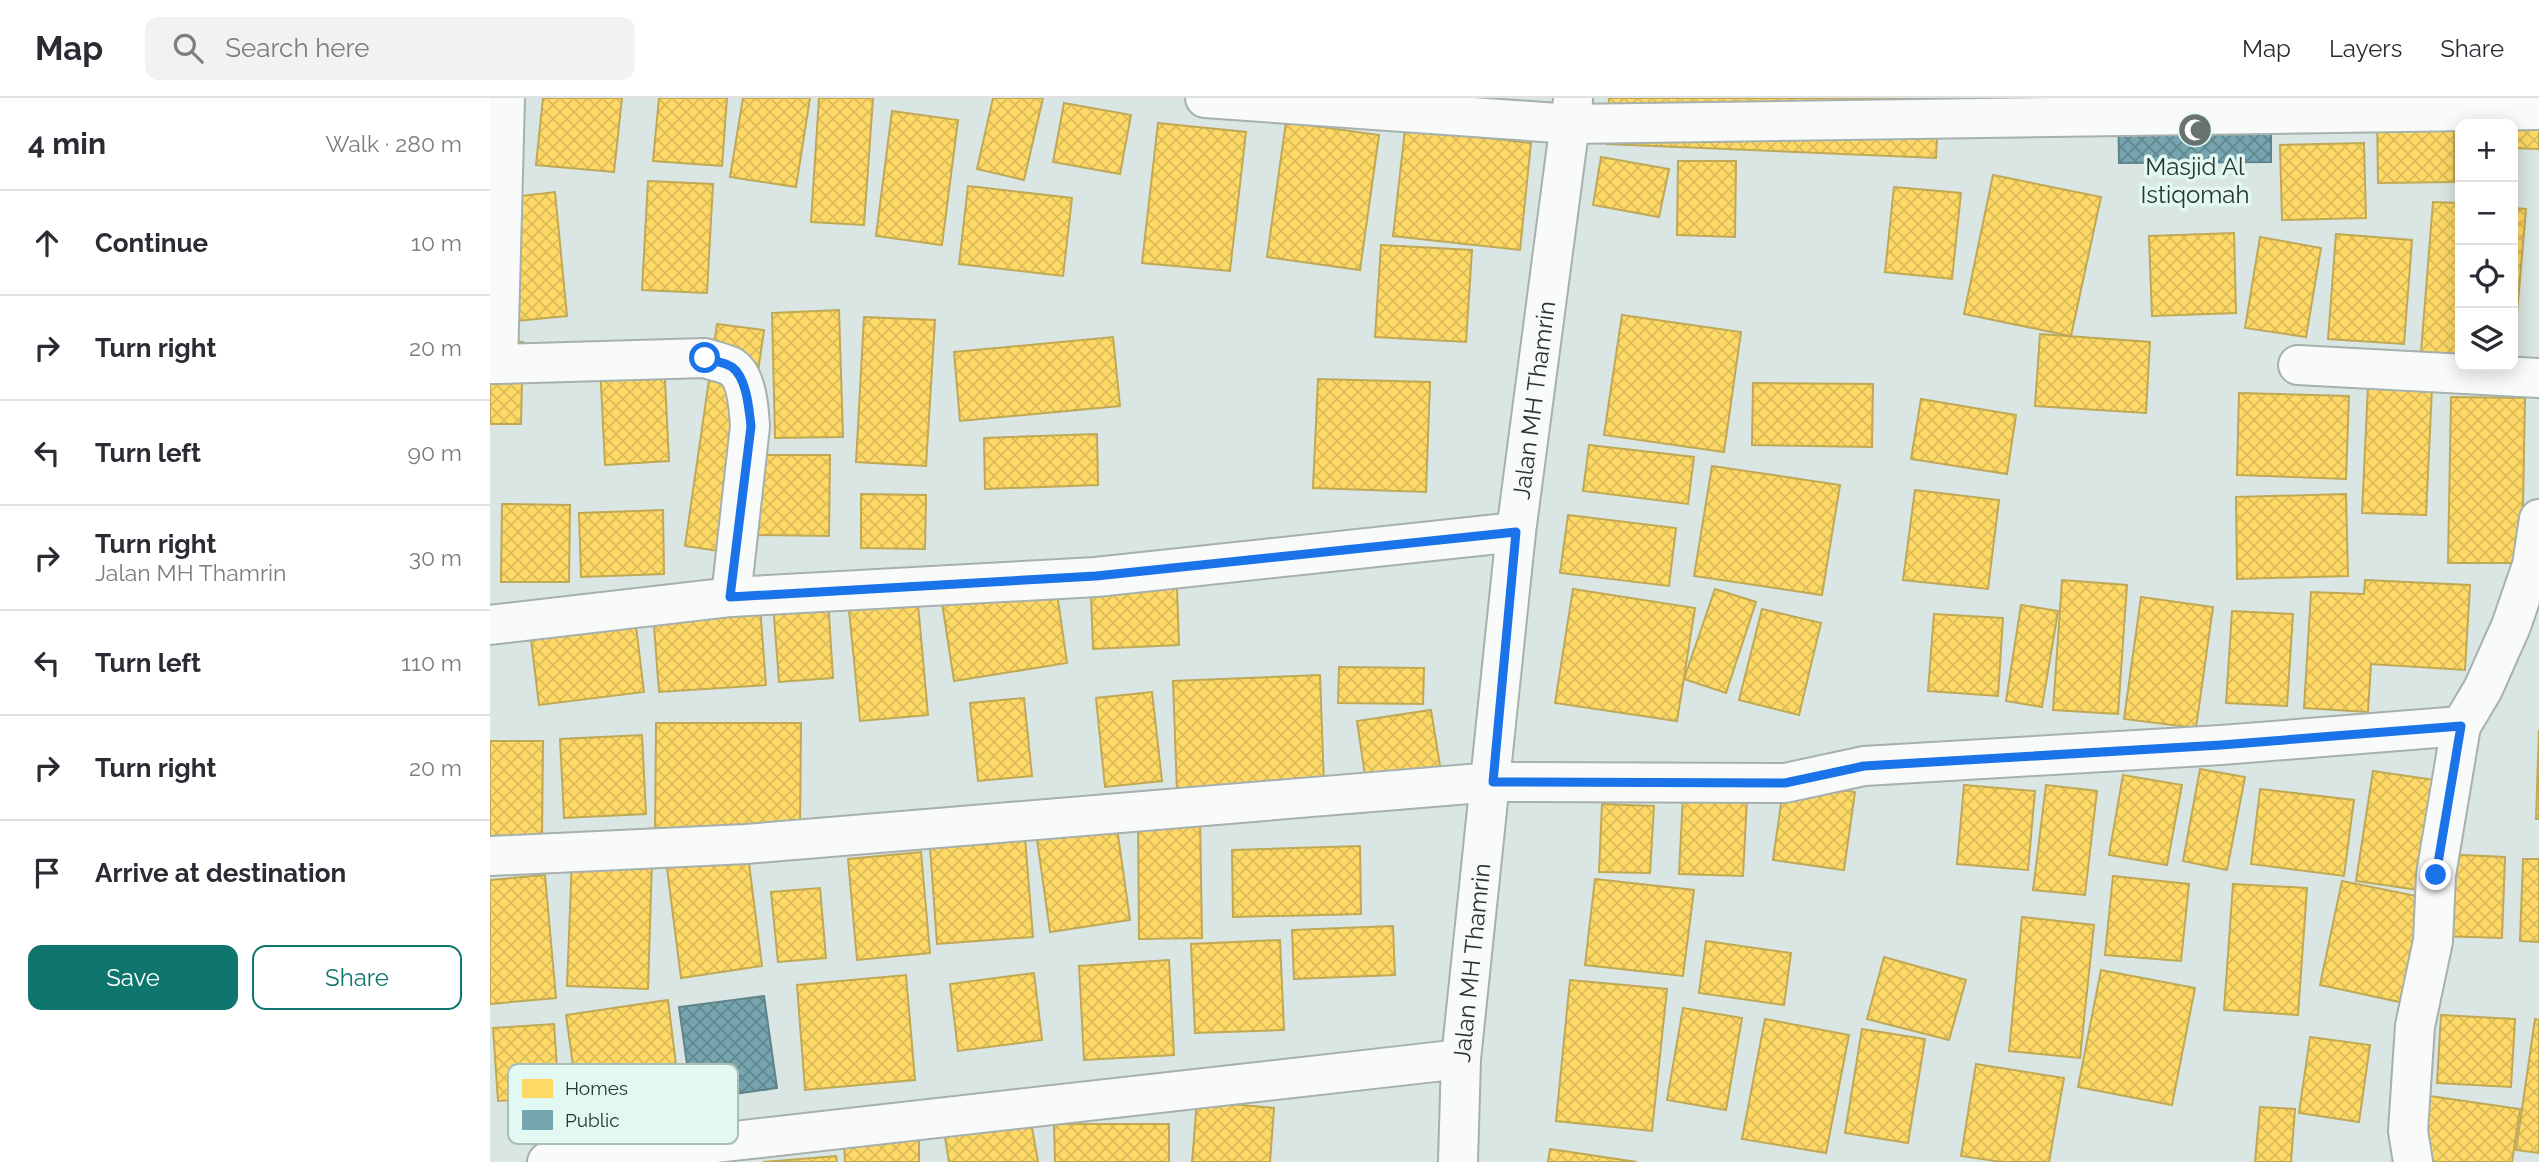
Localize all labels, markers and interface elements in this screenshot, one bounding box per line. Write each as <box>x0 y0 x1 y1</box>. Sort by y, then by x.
search box <box>145 17 635 80</box>
text: Map <box>35 29 103 68</box>
icon: search <box>169 29 207 67</box>
text: Search here <box>225 33 370 63</box>
text: Map <box>2242 34 2291 63</box>
text: Layers <box>2329 34 2402 63</box>
text: Share <box>2440 34 2504 63</box>
mosque icon: Masjid Al Istiqomah <box>2176 111 2214 149</box>
map controls <box>2455 119 2518 371</box>
button: + <box>2455 119 2518 182</box>
text: 4 min <box>28 126 106 161</box>
text: Walk · 280 m <box>325 130 462 157</box>
place label: Masjid Al Istiqomah <box>2141 152 2249 209</box>
button: − <box>2455 182 2518 245</box>
icon: ahead <box>28 224 66 262</box>
text: Continue <box>95 228 208 258</box>
text: 10 m <box>411 229 462 256</box>
button: locate <box>2455 245 2518 308</box>
street label: Jalan MH Thamrin <box>1506 299 1561 501</box>
button: layers <box>2455 308 2518 371</box>
icon: right <box>28 329 66 367</box>
text: Turn right <box>95 333 216 363</box>
text: 20 m <box>409 334 462 361</box>
route start <box>689 342 720 373</box>
icon: left <box>28 434 66 472</box>
text: Turn left <box>95 438 201 468</box>
text: 90 m <box>407 439 462 466</box>
text: Turn right <box>95 529 216 559</box>
icon: right <box>28 539 66 577</box>
text: 30 m <box>409 544 462 571</box>
text: Jalan MH Thamrin <box>95 559 286 586</box>
icon: left <box>28 644 66 682</box>
text: Turn left <box>95 648 201 678</box>
text: 110 m <box>401 649 462 676</box>
icon: right <box>28 749 66 787</box>
text: Turn right <box>95 753 216 783</box>
text: 20 m <box>409 754 462 781</box>
icon: arrive <box>28 854 66 892</box>
text: Arrive at destination <box>95 858 346 888</box>
route end <box>2420 859 2451 890</box>
street label: Jalan MH Thamrin <box>1446 862 1496 1063</box>
button: Save <box>28 945 238 1010</box>
button: Share <box>252 945 462 1010</box>
legend <box>508 1064 738 1144</box>
text: Homes <box>565 1077 628 1099</box>
text: Public <box>565 1109 620 1131</box>

